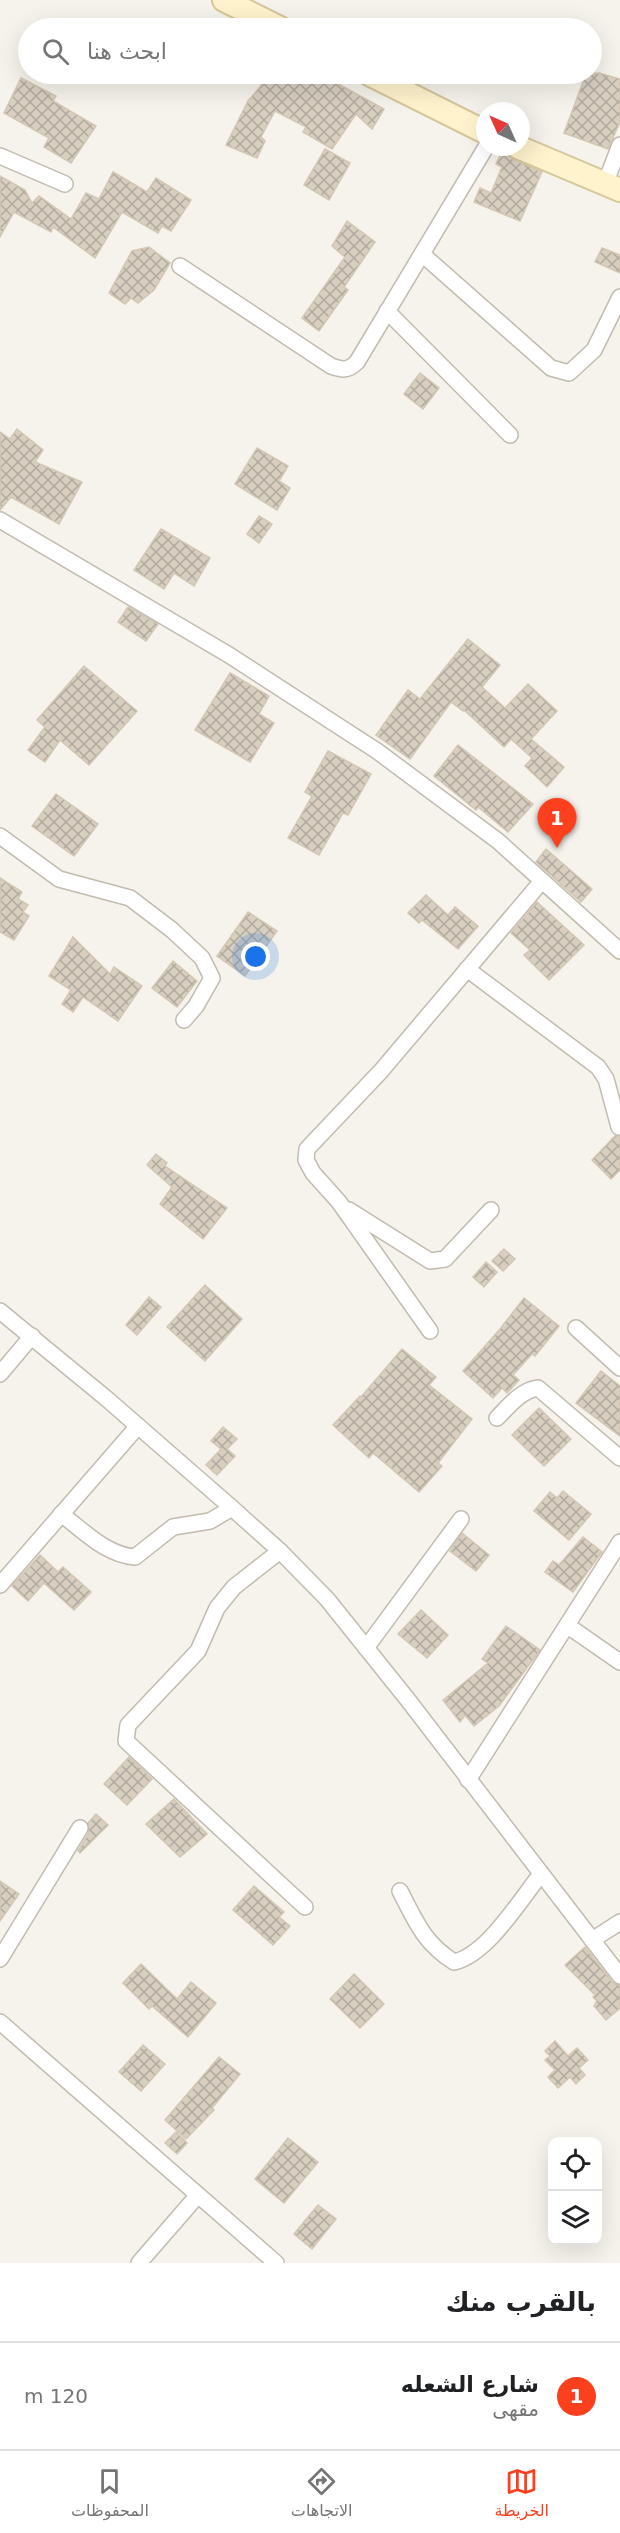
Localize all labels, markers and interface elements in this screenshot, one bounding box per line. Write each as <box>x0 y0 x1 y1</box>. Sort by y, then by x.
search box <box>18 18 602 84</box>
icon: search <box>39 35 72 68</box>
text: ابحث هنا <box>87 39 167 64</box>
north arrow <box>476 102 530 156</box>
pin: 1 <box>538 798 576 848</box>
your location <box>241 942 270 971</box>
map controls <box>548 2137 602 2245</box>
button: locate <box>548 2137 602 2191</box>
button: layers <box>548 2191 602 2245</box>
text: بالقرب منك <box>446 2287 596 2317</box>
text: شارع الشعله <box>401 2372 539 2397</box>
text: 120 m <box>24 2384 88 2408</box>
text: 1 <box>570 2384 583 2408</box>
text: مقهى <box>492 2397 539 2421</box>
tab: المحفوظات <box>71 2465 149 2520</box>
tab: الاتجاهات <box>291 2465 352 2520</box>
tab: الخريطة <box>494 2465 549 2520</box>

